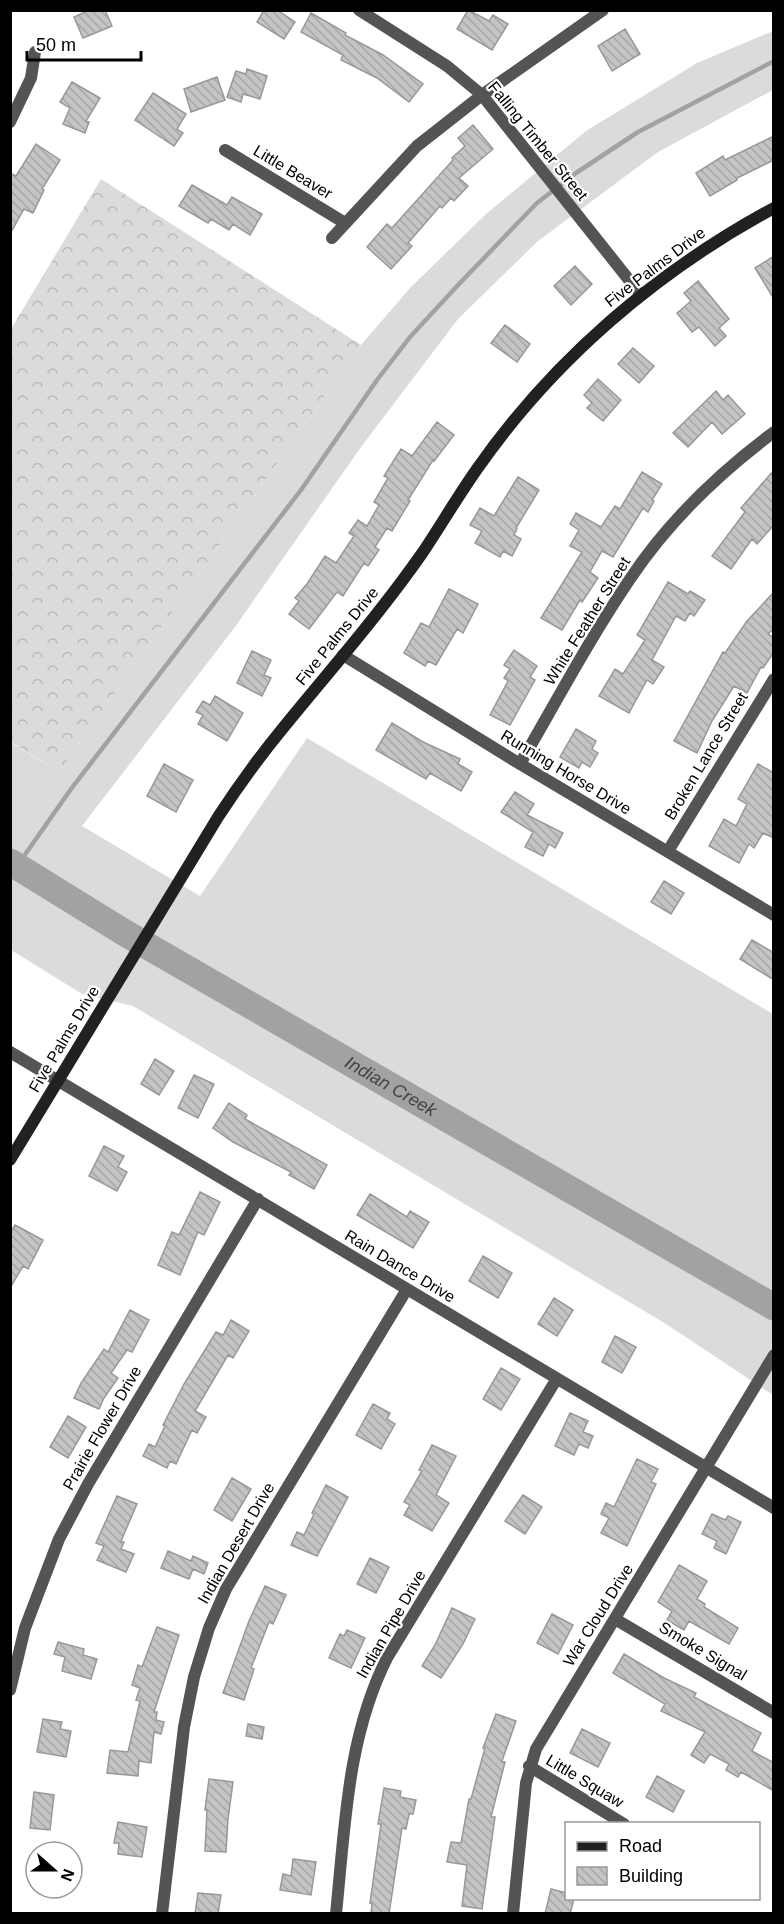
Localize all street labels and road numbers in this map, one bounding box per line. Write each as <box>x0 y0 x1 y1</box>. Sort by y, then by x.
street label: Falling Timber Street <box>485 78 591 204</box>
street label: Little Beaver <box>251 142 336 203</box>
street label: Five Palms Drive <box>602 224 708 310</box>
street label: White Feather Street <box>541 553 634 688</box>
street label: Five Palms Drive <box>292 584 382 688</box>
street label: Broken Lance Street <box>661 689 751 823</box>
street label: Running Horse Drive <box>498 726 634 818</box>
street label: Five Palms Drive <box>26 983 102 1095</box>
street label: Rain Dance Drive <box>342 1226 458 1306</box>
street label: Prairie Flower Drive <box>60 1363 145 1493</box>
street label: Indian Desert Drive <box>194 1479 278 1607</box>
street label: War Cloud Drive <box>560 1561 636 1669</box>
street label: Indian Pipe Drive <box>353 1567 429 1681</box>
street label: Smoke Signal <box>656 1618 750 1684</box>
street label: Little Squaw <box>543 1751 627 1811</box>

